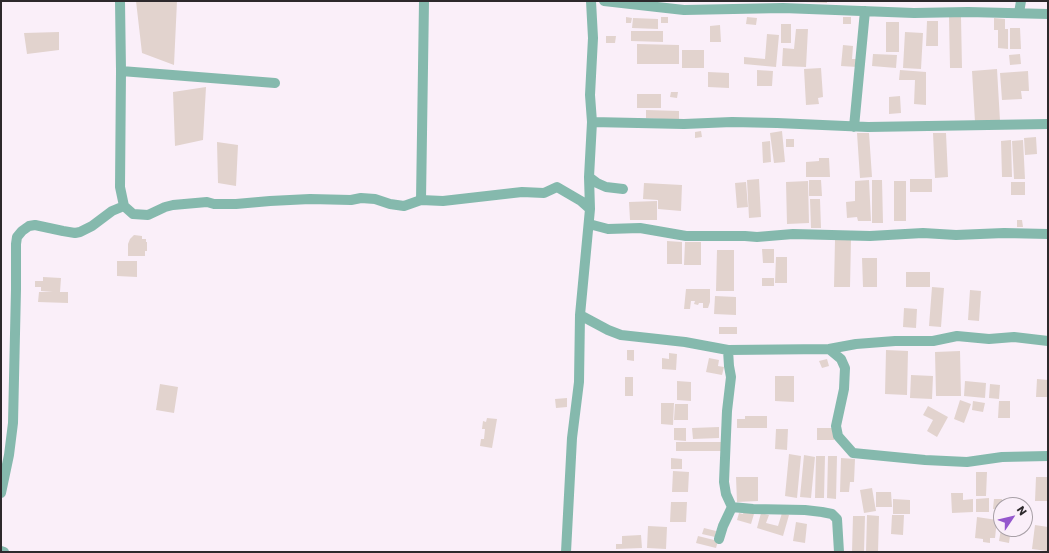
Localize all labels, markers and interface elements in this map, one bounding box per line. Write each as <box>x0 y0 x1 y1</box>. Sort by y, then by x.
north arrow <box>993 497 1033 537</box>
text: N <box>1013 503 1031 519</box>

